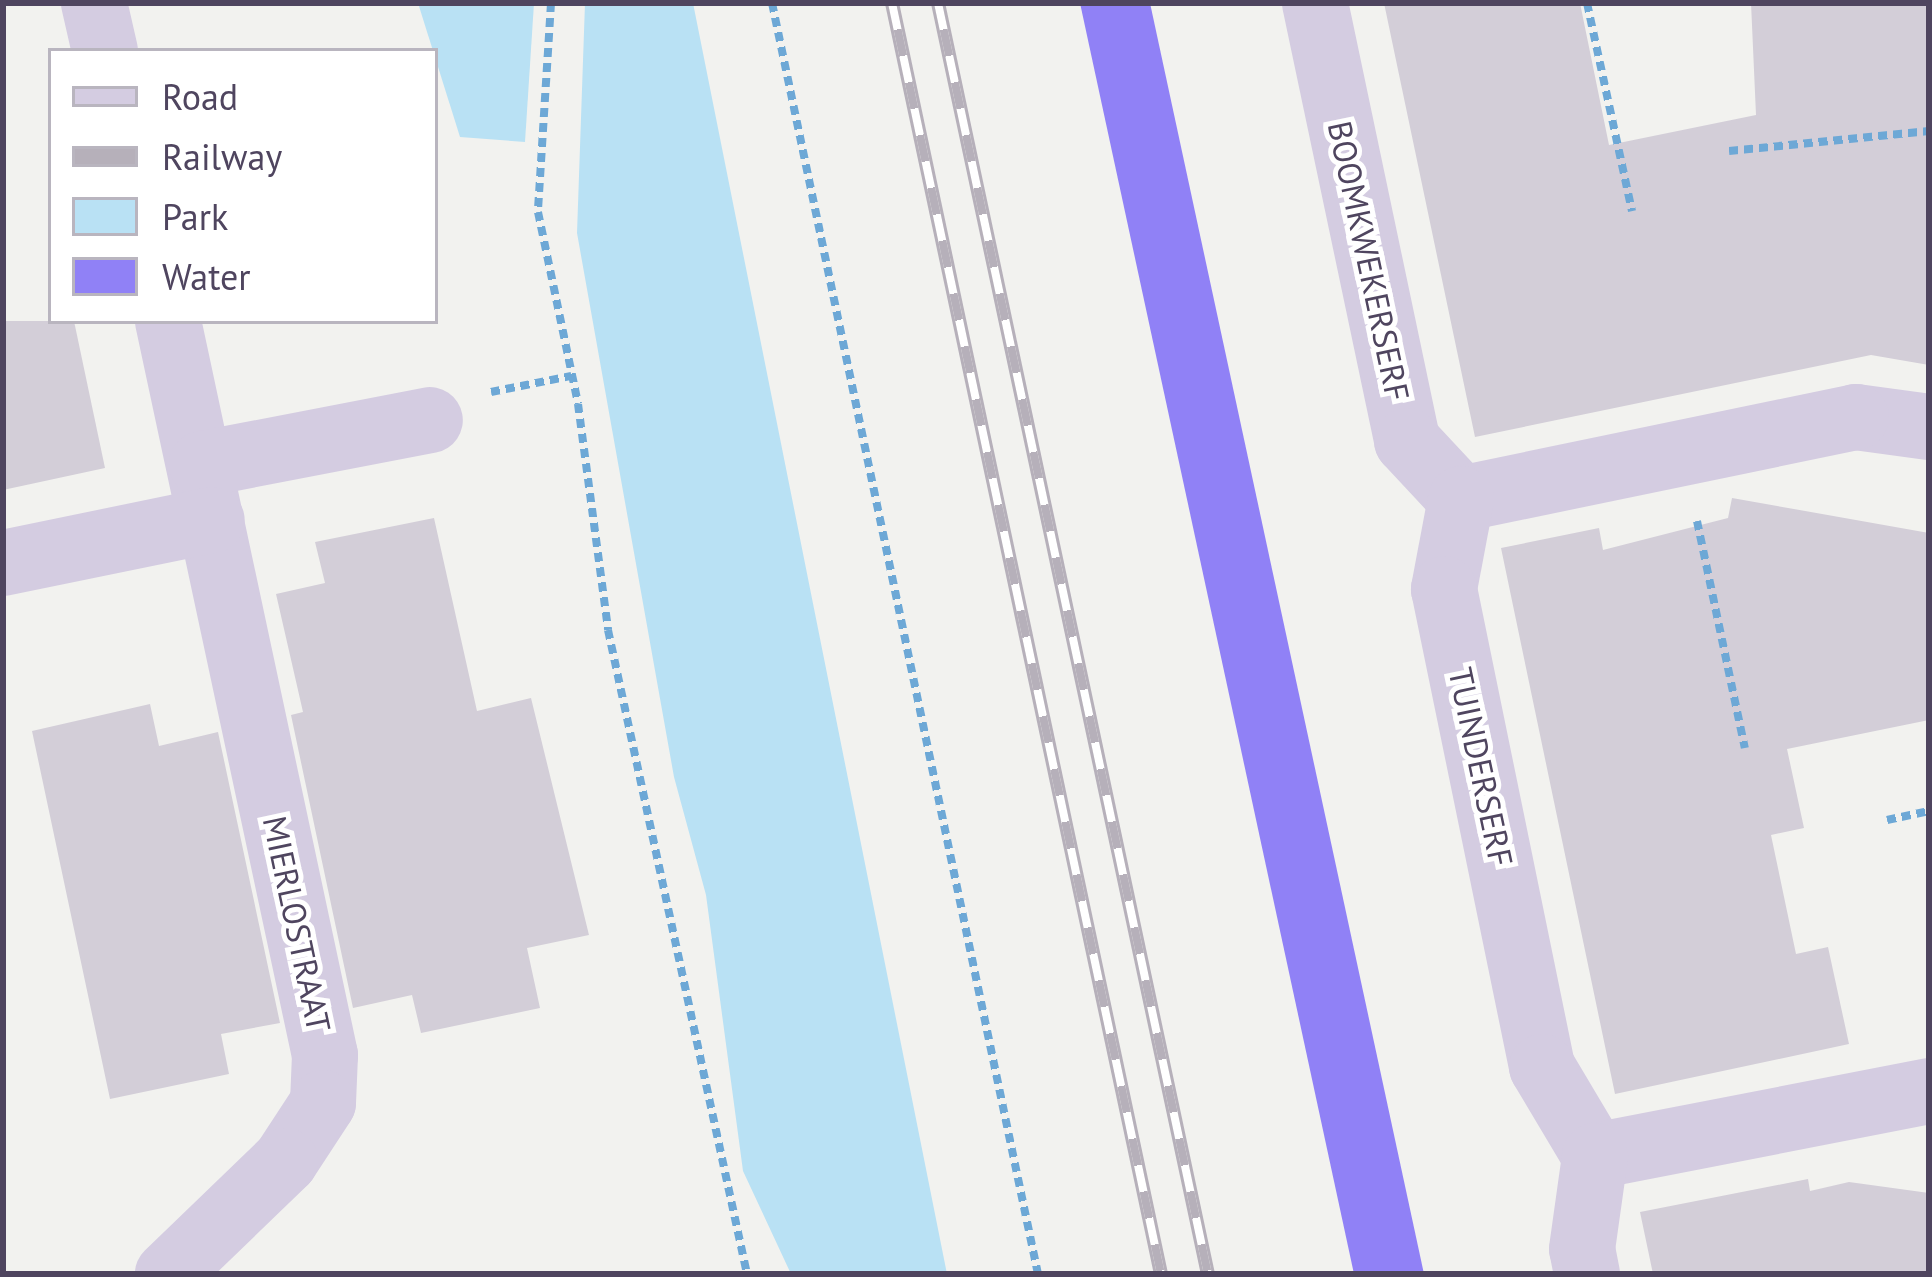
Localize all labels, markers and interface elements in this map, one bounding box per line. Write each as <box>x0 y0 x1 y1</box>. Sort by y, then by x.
legend <box>48 48 438 324</box>
text: Road <box>162 73 238 120</box>
street label: BOOMKWEKERSERF <box>1320 117 1418 405</box>
text: Railway <box>162 133 282 180</box>
text: Park <box>162 193 228 240</box>
text: Water <box>162 253 251 300</box>
street label: TUINDERSERF <box>1441 664 1521 870</box>
street label: MIERLOSTRAAT <box>255 812 339 1036</box>

